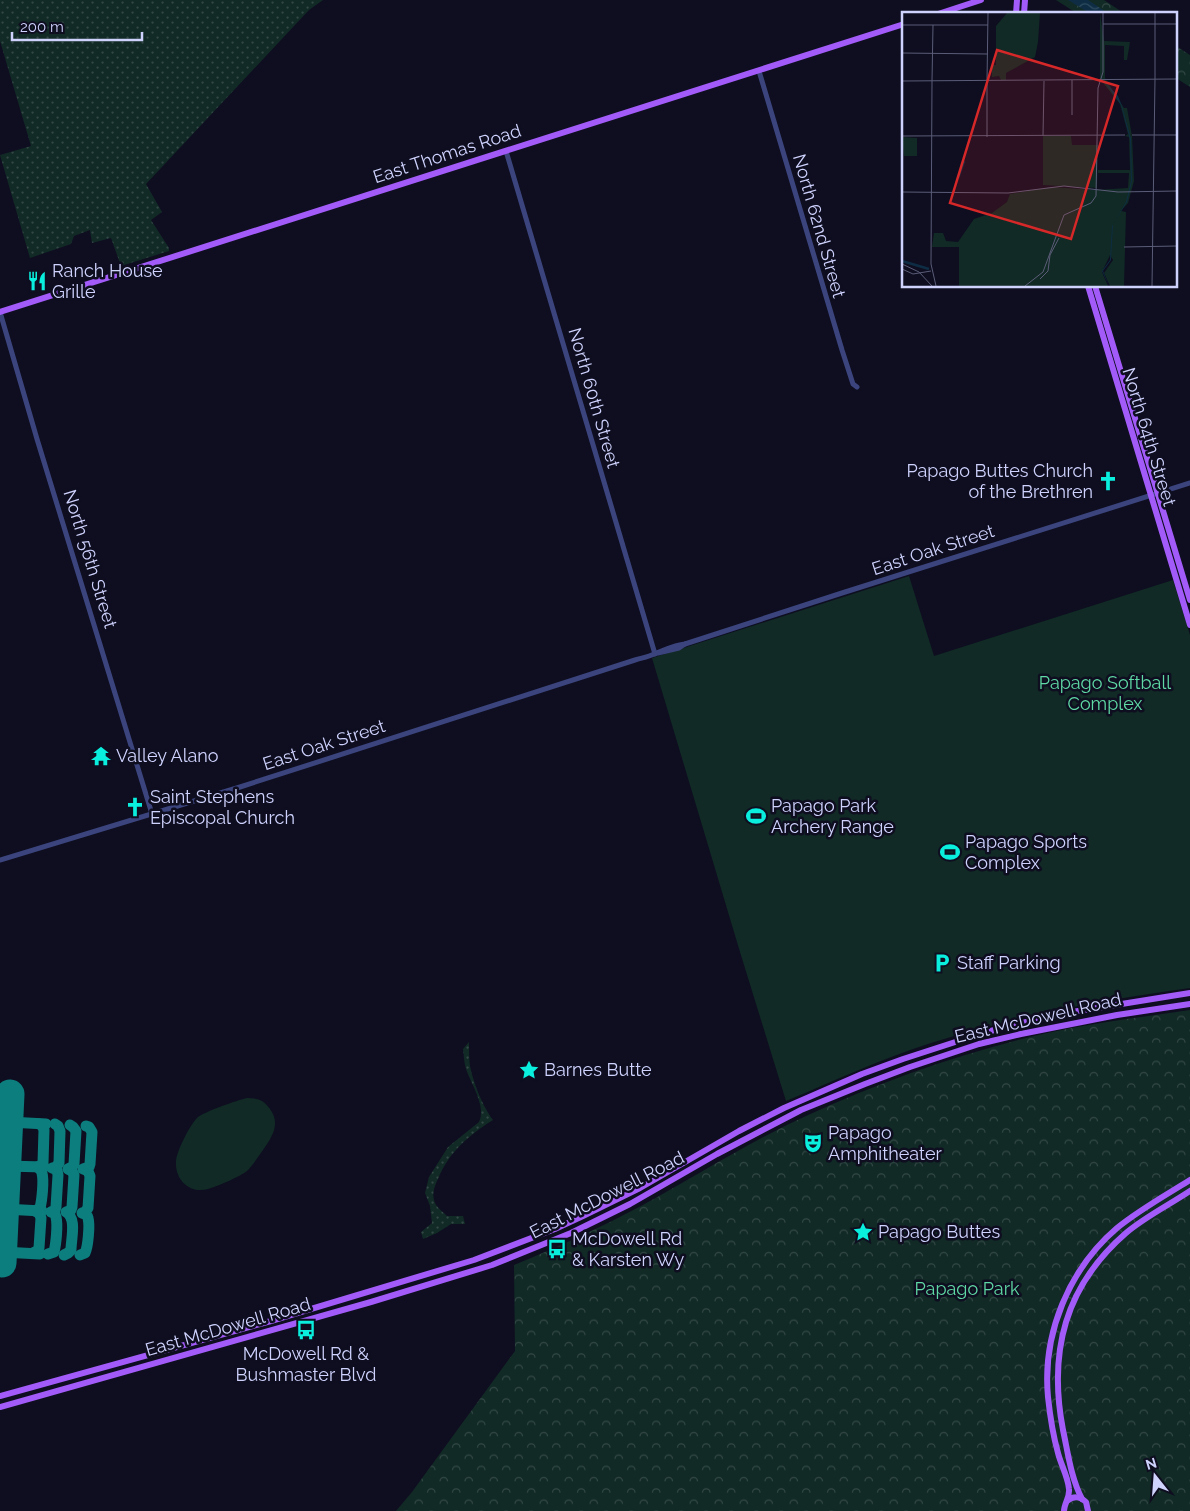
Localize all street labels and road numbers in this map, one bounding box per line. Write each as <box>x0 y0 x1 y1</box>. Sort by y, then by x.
street label: East Thomas Road <box>370 120 524 187</box>
street label: North 62nd Street <box>789 152 850 300</box>
street label: North 60th Street <box>564 325 625 470</box>
street label: North 64th Street <box>1118 365 1181 509</box>
street label: North 56th Street <box>59 487 122 631</box>
street label: East Oak Street <box>869 520 997 579</box>
street label: East Oak Street <box>260 715 388 774</box>
street label: East McDowell Road <box>952 988 1123 1047</box>
street label: East McDowell Road <box>526 1146 688 1243</box>
street label: East McDowell Road <box>143 1293 313 1360</box>

